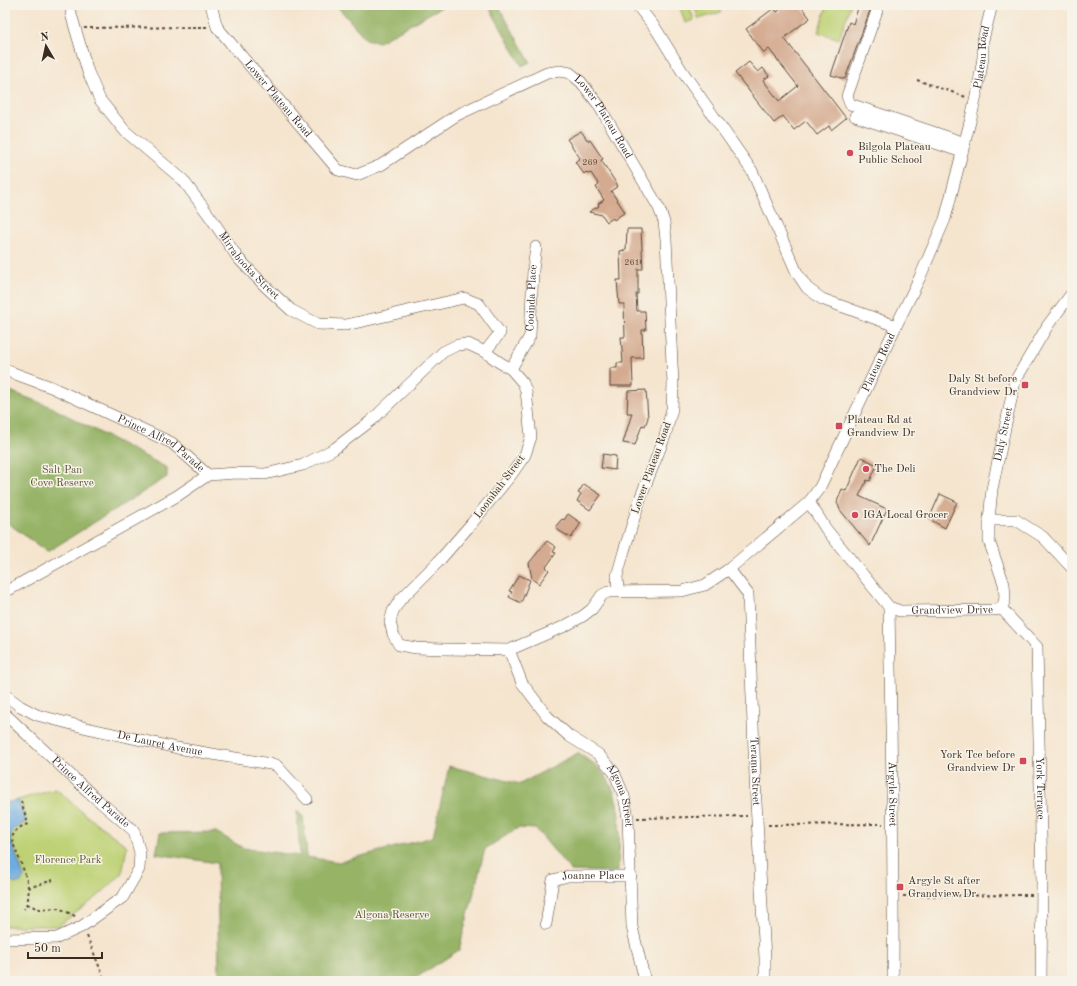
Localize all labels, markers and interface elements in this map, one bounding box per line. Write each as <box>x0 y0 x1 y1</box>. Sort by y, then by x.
street label: Plateau Road <box>972 24 992 90</box>
north arrow <box>26 26 66 66</box>
text: N <box>40 31 50 44</box>
street label: Lower Plateau Road <box>242 58 314 140</box>
street label: Lower Plateau Road <box>572 73 634 161</box>
place label: Bilgola Plateau Public School <box>858 142 931 166</box>
marker: Bilgola Plateau Public School <box>845 148 855 158</box>
house number: 269 <box>582 158 598 167</box>
street label: Mirrabooka Street <box>216 230 282 302</box>
house number: 261 <box>624 258 640 267</box>
street label: Cooinda Place <box>525 264 539 332</box>
street label: Plateau Road <box>860 331 898 394</box>
place label: Daly St before Grandview Dr <box>948 374 1017 398</box>
marker: Daly St before Grandview Dr <box>1020 380 1030 390</box>
street label: Daly Street <box>993 406 1015 462</box>
street label: Prince Alfred Parade <box>116 413 206 474</box>
place label: Plateau Rd at Grandview Dr <box>847 415 916 439</box>
street label: Lower Plateau Road <box>630 420 674 515</box>
marker: Plateau Rd at Grandview Dr <box>834 421 844 431</box>
street label: Loombah Street <box>473 453 527 521</box>
marker: The Deli <box>861 464 871 474</box>
place label: The Deli <box>874 464 916 475</box>
park label: Salt Pan Cove Reserve <box>30 465 94 489</box>
marker: IGA Local Grocer <box>850 510 860 520</box>
place label: IGA Local Grocer <box>863 510 948 521</box>
street label: Grandview Drive <box>911 605 993 616</box>
street label: De Lauret Avenue <box>116 729 203 758</box>
street label: Terama Street <box>748 737 762 806</box>
place label: York Tce before Grandview Dr <box>940 750 1015 774</box>
street label: Prince Alfred Parade <box>49 755 132 830</box>
marker: York Tce before Grandview Dr <box>1018 756 1028 766</box>
street label: York Terrace <box>1034 757 1046 820</box>
street label: Argyle Street <box>886 761 898 827</box>
street label: Algona Street <box>604 762 634 827</box>
park label: Florence Park <box>35 855 102 866</box>
street label: Joanne Place <box>560 871 624 883</box>
place label: Argyle St after Grandview Dr <box>908 876 981 900</box>
marker: Argyle St after Grandview Dr <box>895 882 905 892</box>
park label: Algona Reserve <box>355 910 429 921</box>
scale bar <box>28 934 102 960</box>
text: 50 m <box>34 942 61 955</box>

